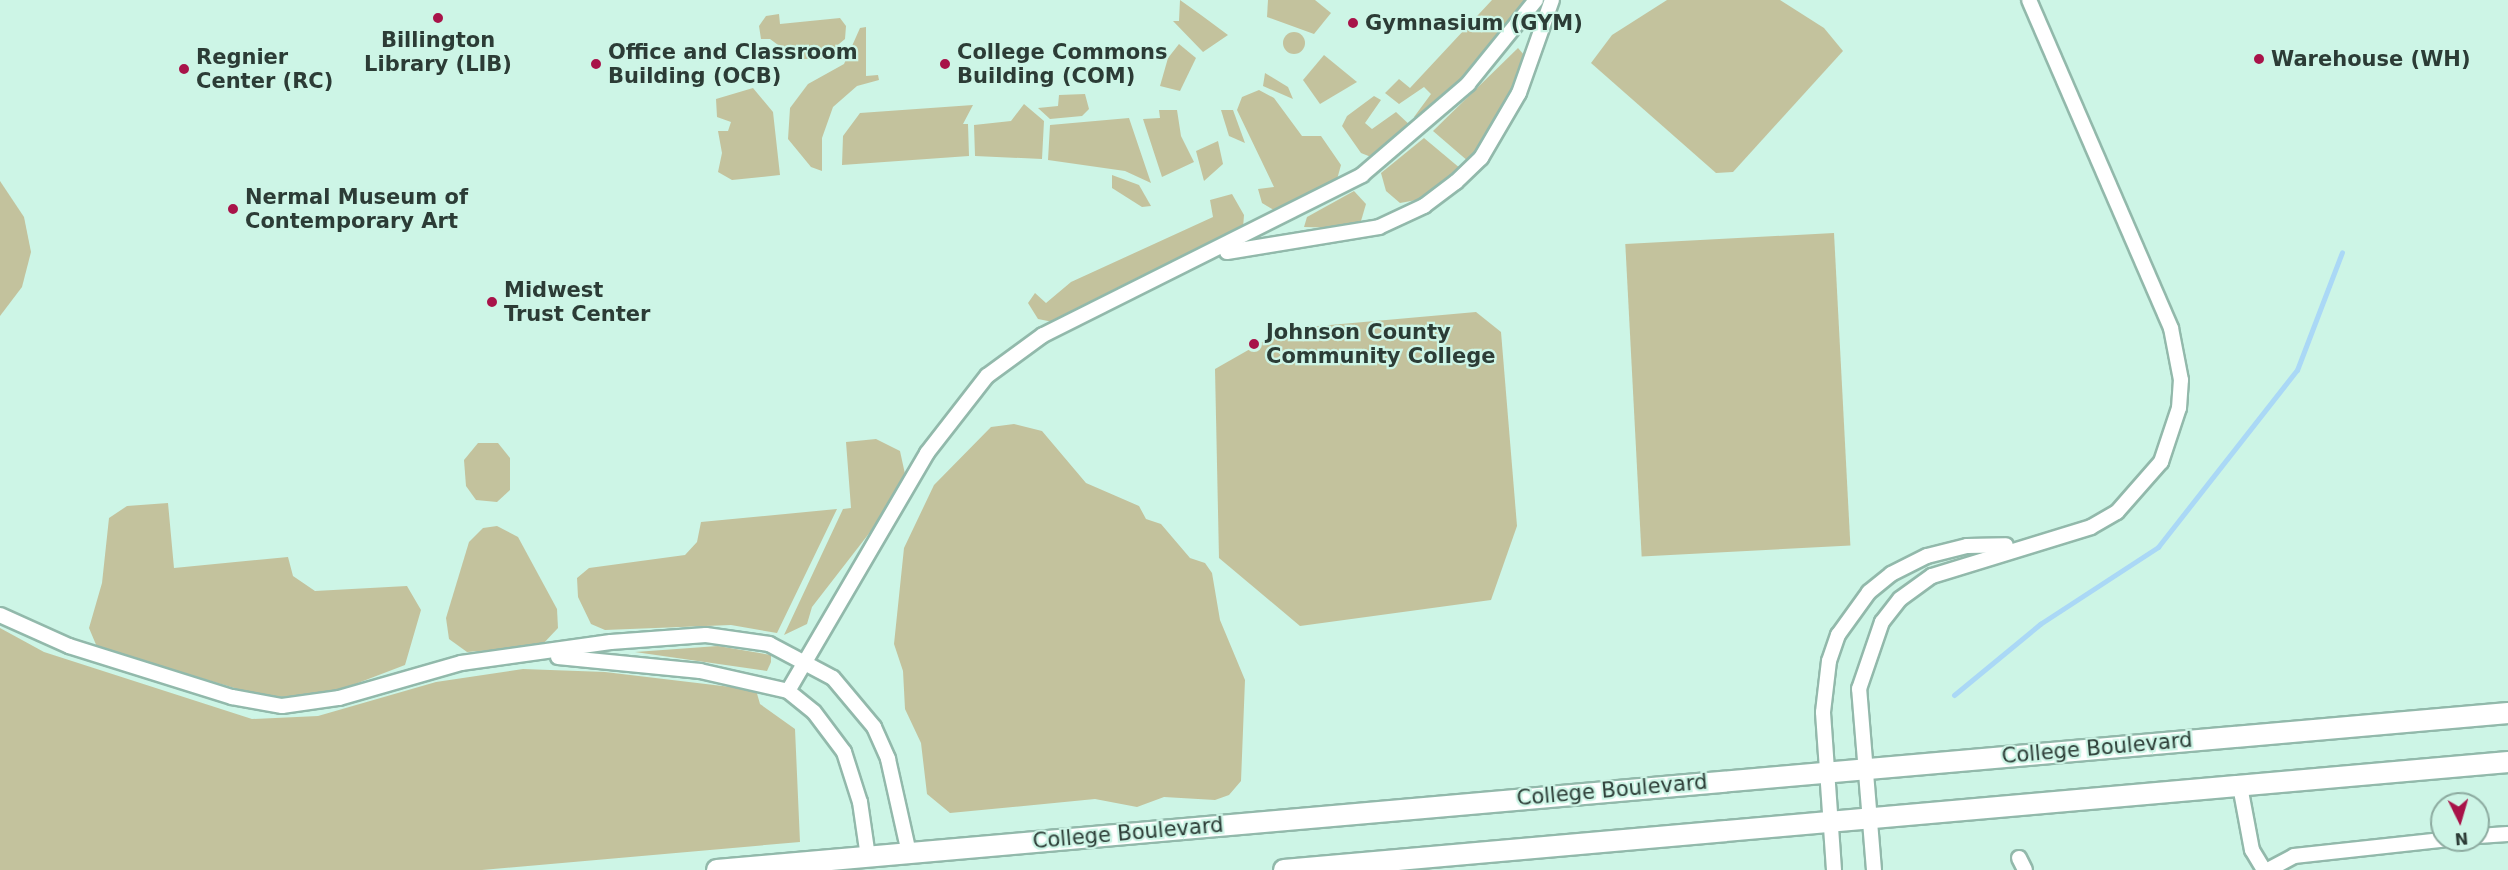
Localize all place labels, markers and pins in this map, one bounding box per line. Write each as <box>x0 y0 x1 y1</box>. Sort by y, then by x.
place label: Gymnasium (GYM) <box>1365 10 1583 36</box>
marker: Billington Library (LIB) <box>431 11 445 25</box>
marker: Gymnasium (GYM) <box>1346 16 1360 30</box>
place label: Billington Library (LIB) <box>364 27 512 77</box>
place label: Office and Classroom Building (OCB) <box>608 39 858 89</box>
place label: College Commons Building (COM) <box>957 39 1168 89</box>
place label: Regnier Center (RC) <box>196 44 333 94</box>
place label: Warehouse (WH) <box>2271 46 2470 72</box>
marker: Warehouse (WH) <box>2252 52 2266 66</box>
marker: Office and Classroom Building (OCB) <box>589 57 603 71</box>
marker: College Commons Building (COM) <box>938 57 952 71</box>
marker: Regnier Center (RC) <box>177 62 191 76</box>
place label: Nermal Museum of Contemporary Art <box>245 184 468 234</box>
marker: Nermal Museum of Contemporary Art <box>226 202 240 216</box>
place label: Midwest Trust Center <box>504 277 650 327</box>
marker: Midwest Trust Center <box>485 295 499 309</box>
place label: Johnson County Community College <box>1266 319 1495 369</box>
marker: Johnson County Community College <box>1247 337 1261 351</box>

